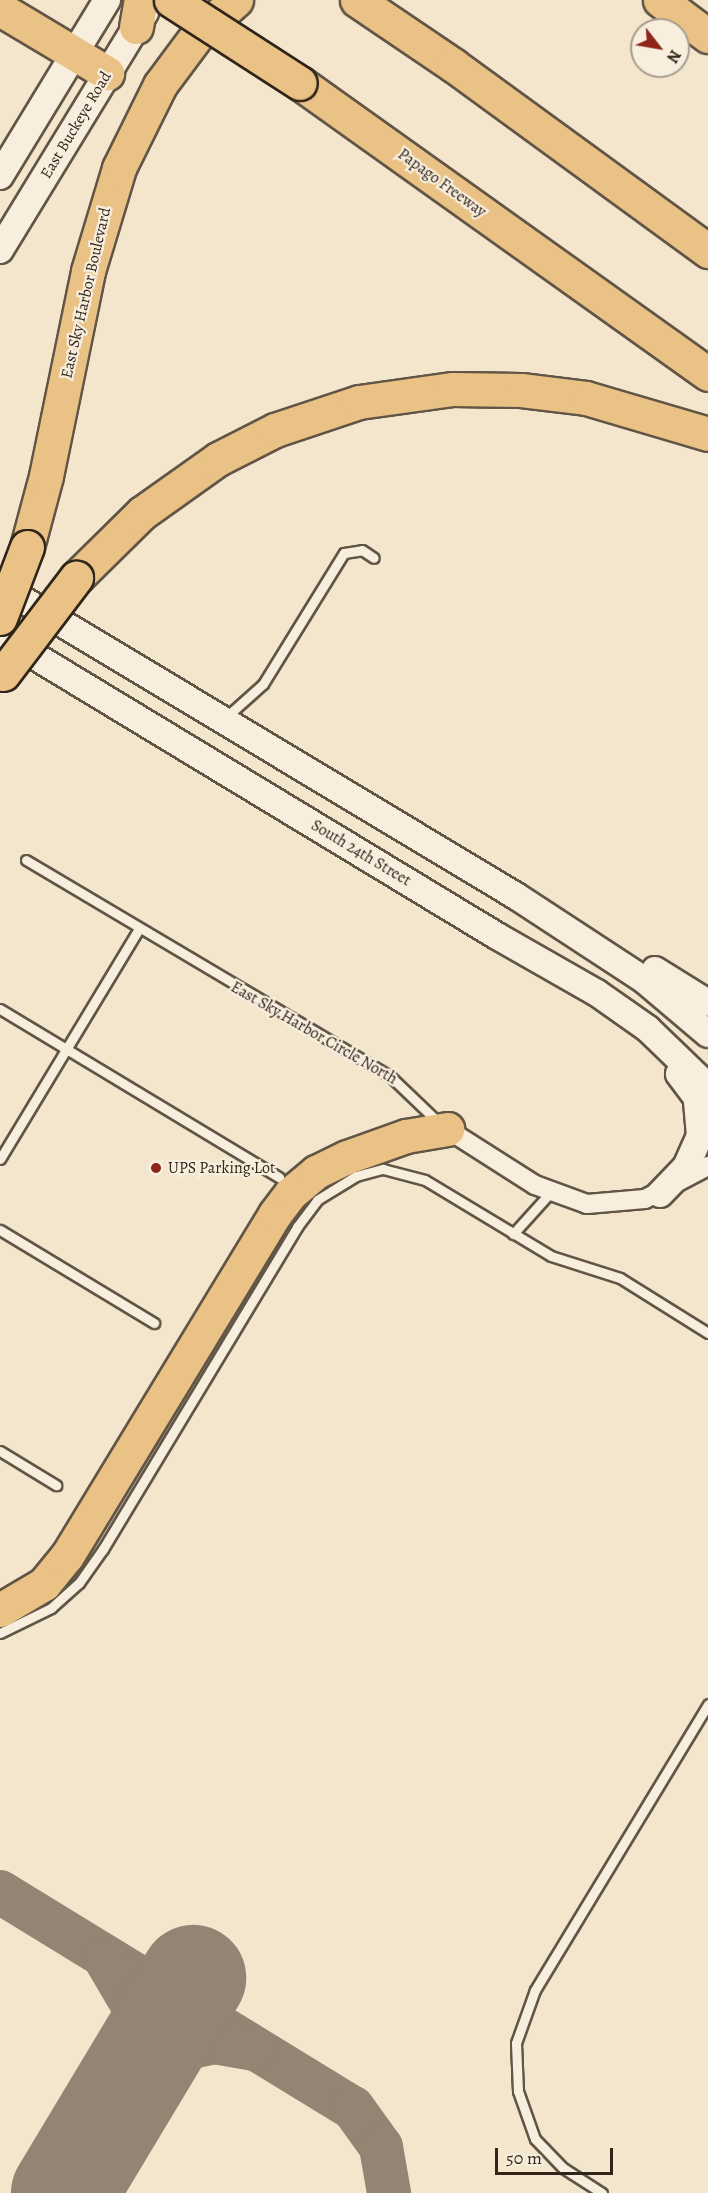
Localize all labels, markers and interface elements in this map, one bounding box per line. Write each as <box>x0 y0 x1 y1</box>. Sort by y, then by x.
north arrow <box>630 18 690 78</box>
text: N <box>661 46 686 67</box>
street label: East Buckeye Road <box>36 68 116 182</box>
street label: Papago Freeway <box>394 145 490 221</box>
street label: East Sky Harbor Boulevard <box>57 206 115 380</box>
street label: South 24th Street <box>308 816 414 890</box>
street label: East Sky Harbor Circle North <box>227 977 401 1089</box>
place label: UPS Parking Lot <box>168 1158 275 1178</box>
marker: UPS Parking Lot <box>149 1161 163 1175</box>
scale bar <box>498 2136 616 2174</box>
text: 50 m <box>506 2146 542 2170</box>

